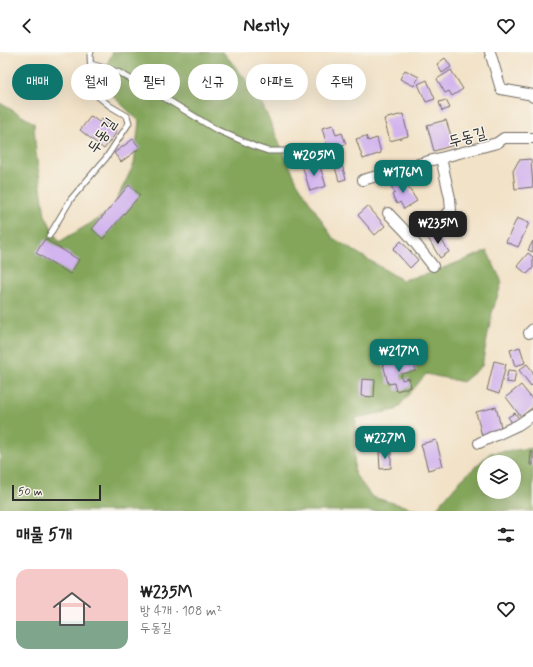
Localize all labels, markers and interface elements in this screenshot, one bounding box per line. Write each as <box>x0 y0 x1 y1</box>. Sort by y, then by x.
text: Nestly <box>243 14 290 38</box>
icon: back <box>16 15 38 37</box>
icon: heart <box>495 15 517 37</box>
chip: 매매 <box>12 64 63 100</box>
chip: 월세 <box>71 64 121 100</box>
chip: 필터 <box>129 64 180 100</box>
chip: 신규 <box>188 64 238 100</box>
chip: 아파트 <box>246 64 308 100</box>
chip: 주택 <box>316 64 366 100</box>
street label: 두동길 <box>83 114 122 158</box>
street label: 두동길 <box>446 122 489 153</box>
pin: ₩205M <box>286 143 342 177</box>
text: ₩205M <box>293 147 335 164</box>
pin: ₩176M <box>375 160 431 194</box>
text: ₩176M <box>383 164 423 181</box>
pin: ₩235M <box>410 211 466 245</box>
text: ₩235M <box>418 215 458 232</box>
pin: ₩217M <box>371 339 427 373</box>
text: ₩217M <box>379 343 419 360</box>
pin: ₩227M <box>357 426 413 460</box>
text: ₩227M <box>364 430 406 447</box>
map controls <box>477 455 521 499</box>
button: layers <box>477 455 521 499</box>
scale bar <box>12 483 101 502</box>
text: 50 m <box>18 485 43 499</box>
text: 매물 5개 <box>16 524 72 546</box>
icon: filters <box>495 524 517 546</box>
text: ₩235M <box>140 581 193 603</box>
icon: home <box>48 585 96 633</box>
icon: heart <box>495 598 517 620</box>
text: 방 4개 · 108 m² <box>140 603 222 620</box>
text: 두동길 <box>140 620 171 637</box>

